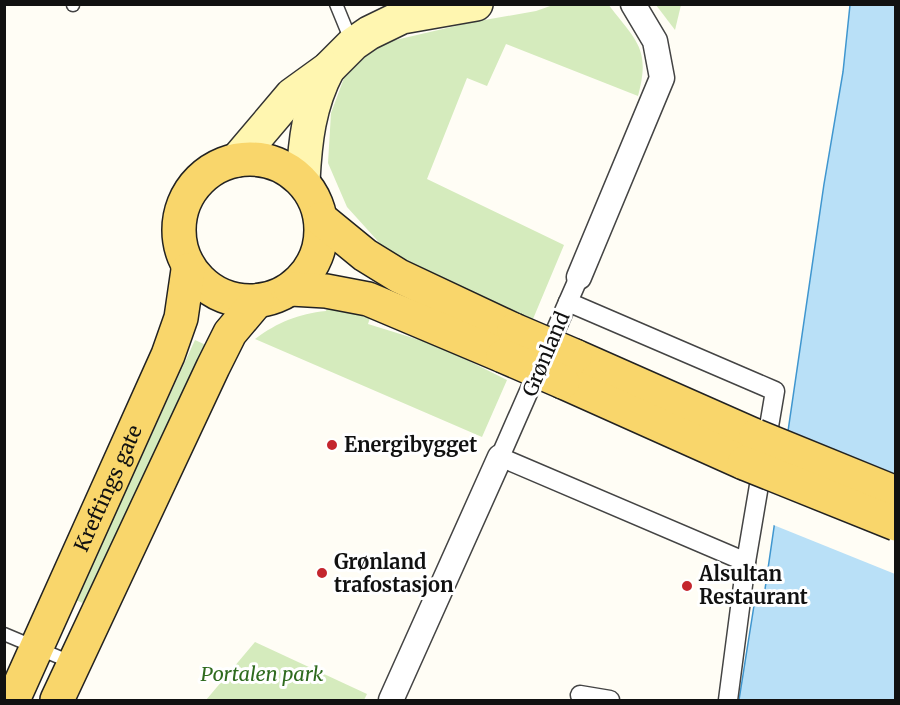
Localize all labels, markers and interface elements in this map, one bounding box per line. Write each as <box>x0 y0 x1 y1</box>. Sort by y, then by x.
street label: Grønland <box>516 308 575 400</box>
street label: Kreftings gate <box>68 421 147 555</box>
place label: Energibygget <box>344 432 477 457</box>
marker: Energibygget <box>325 438 339 452</box>
place label: Grønland trafostasjon <box>334 549 454 597</box>
place label: Alsultan Restaurant <box>698 561 808 609</box>
marker: Grønland trafostasjon <box>315 566 329 580</box>
marker: Alsultan Restaurant <box>680 579 694 593</box>
park label: Portalen park <box>201 661 324 686</box>

